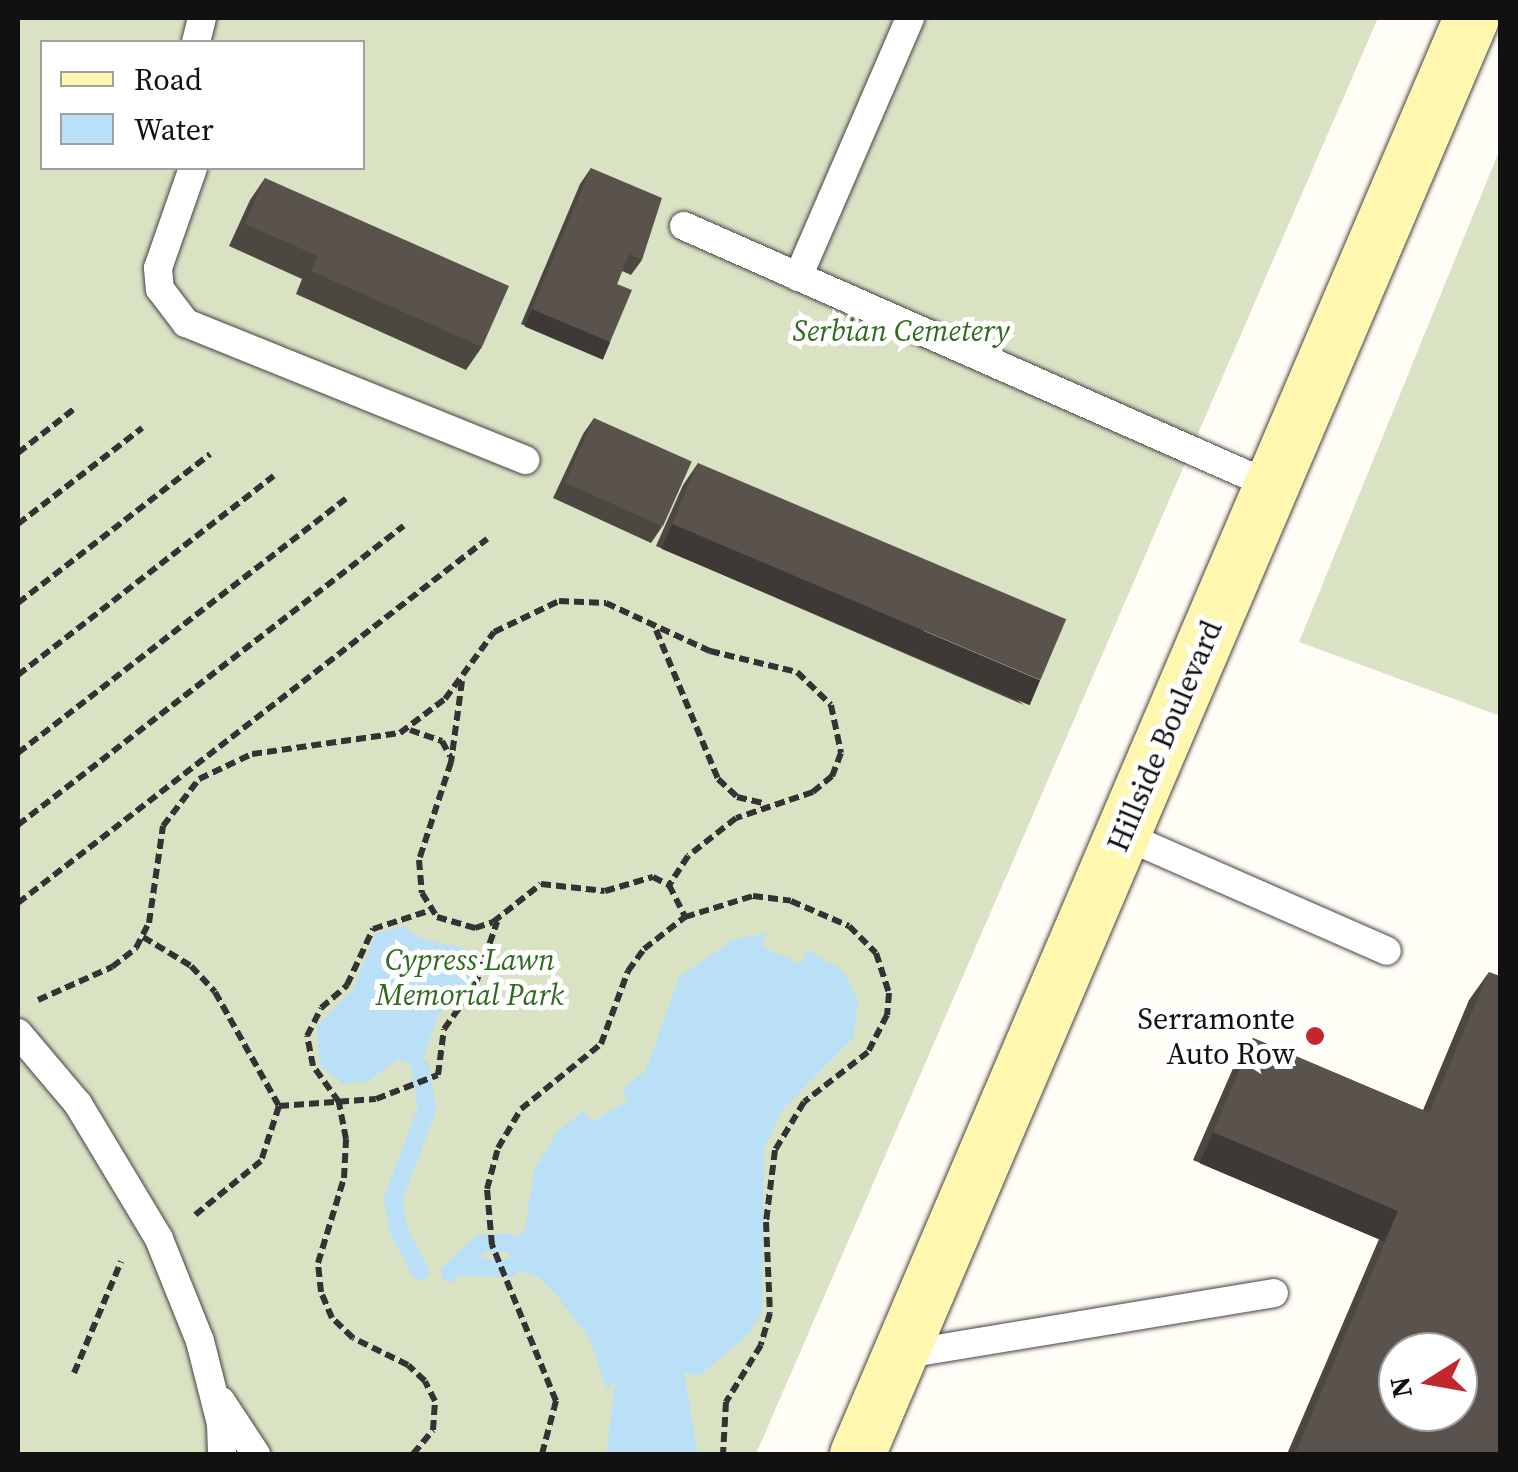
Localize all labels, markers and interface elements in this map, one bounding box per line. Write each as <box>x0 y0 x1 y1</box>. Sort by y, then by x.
legend <box>40 40 365 170</box>
text: Road <box>134 59 202 100</box>
text: Water <box>134 109 214 150</box>
park label: Serbian Cemetery <box>793 313 1009 349</box>
street label: Hillside Boulevard <box>1100 615 1230 857</box>
park label: Cypress Lawn Memorial Park <box>376 942 564 1012</box>
place label: Serramonte Auto Row <box>1138 1001 1295 1072</box>
marker: Serramonte Auto Row <box>1304 1025 1326 1047</box>
north arrow <box>1378 1332 1478 1432</box>
text: N <box>1380 1374 1421 1401</box>

